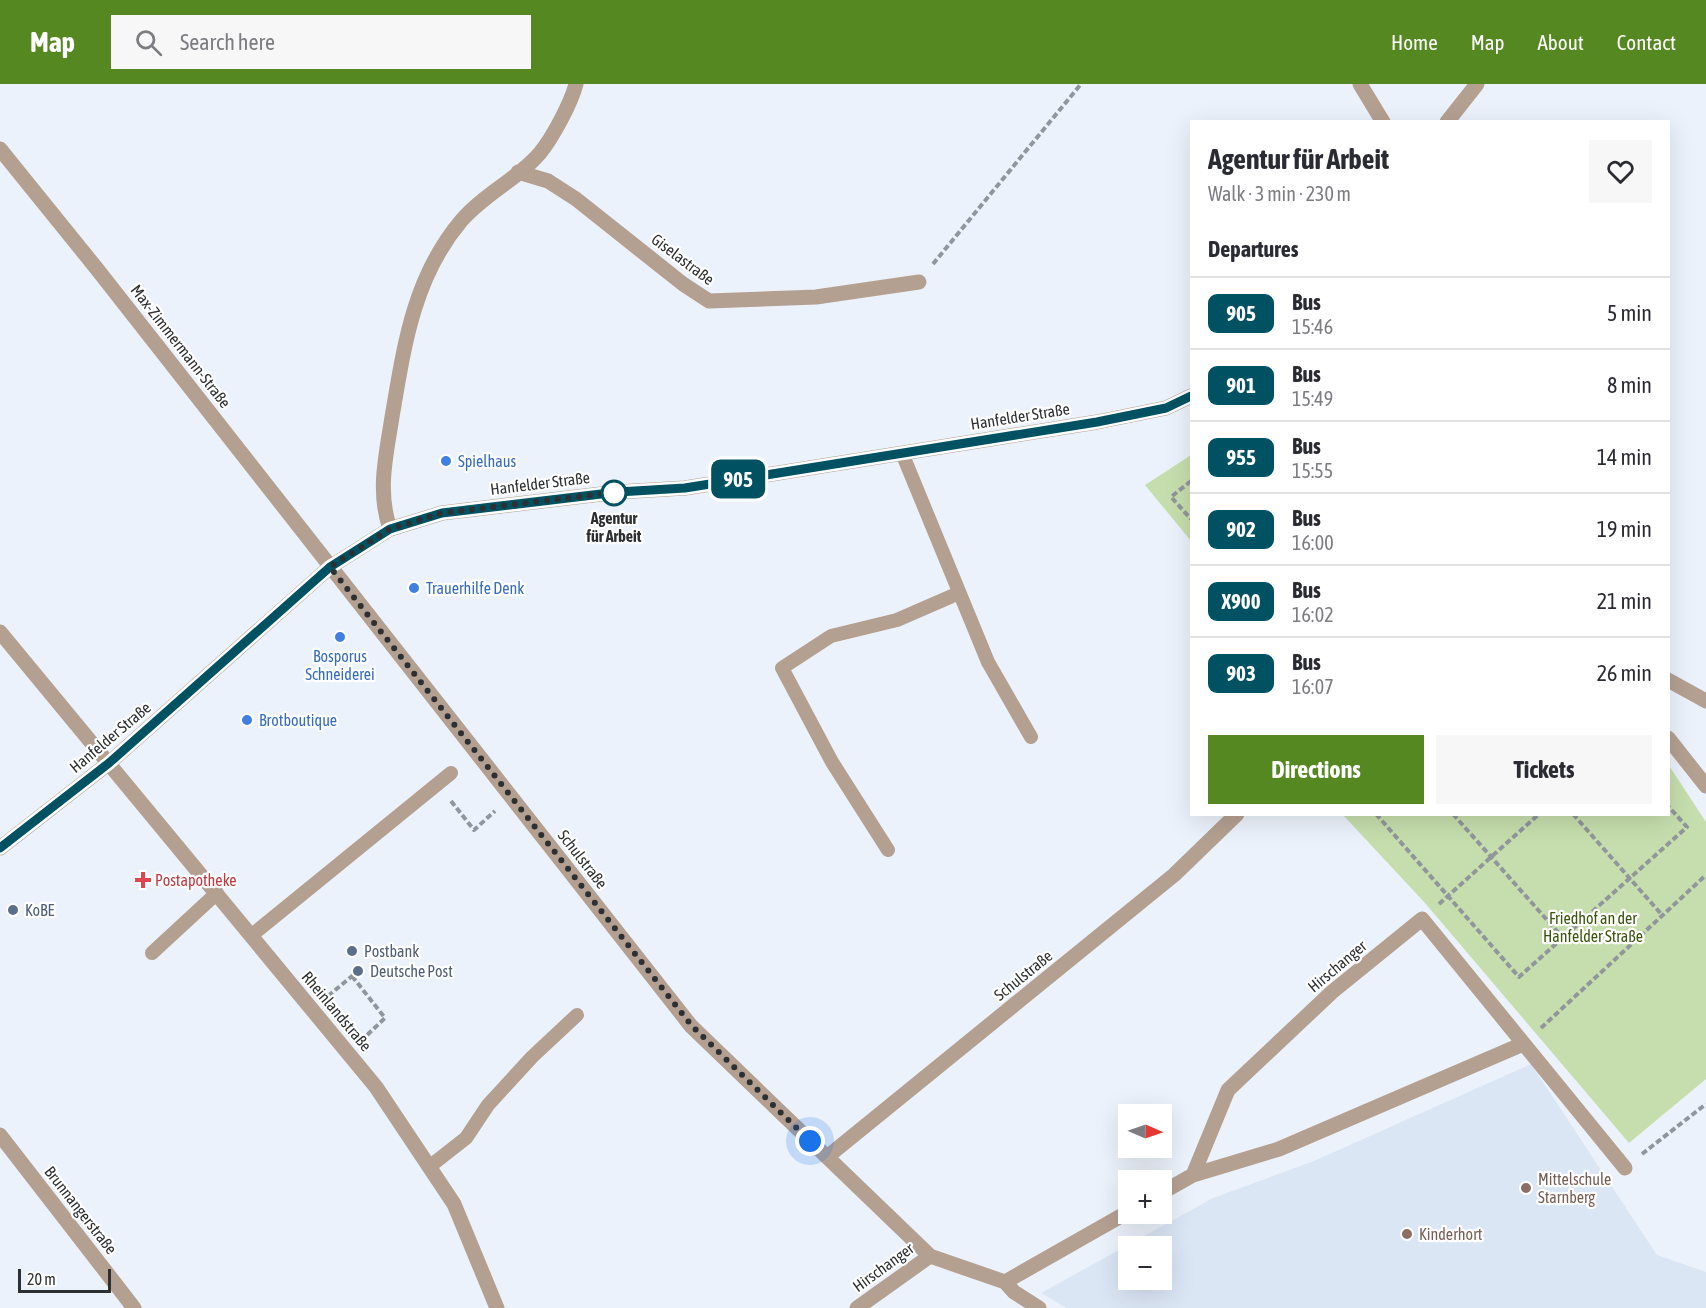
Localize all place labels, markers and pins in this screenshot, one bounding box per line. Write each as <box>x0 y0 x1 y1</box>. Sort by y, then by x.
place label: Spielhaus <box>458 452 516 471</box>
marker: Spielhaus <box>439 454 453 468</box>
marker: Agentur für Arbeit <box>601 480 627 506</box>
place label: Agentur für Arbeit <box>586 509 642 545</box>
place label: Trauerhilfe Denk <box>426 579 524 597</box>
marker: Trauerhilfe Denk <box>407 581 421 595</box>
marker: Bosporus Schneiderei <box>333 630 347 644</box>
place label: Bosporus Schneiderei <box>305 647 375 683</box>
place label: Brotboutique <box>259 711 337 730</box>
marker: Brotboutique <box>240 713 254 727</box>
place label: Postapotheke <box>155 871 237 890</box>
marker: Postapotheke <box>136 873 150 887</box>
place label: KoBE <box>25 901 55 919</box>
marker: KoBE <box>6 903 20 917</box>
place label: Postbank <box>364 942 419 960</box>
marker: Postbank <box>345 944 359 958</box>
place label: Deutsche Post <box>370 962 453 980</box>
marker: Deutsche Post <box>351 964 365 978</box>
place label: Mittelschule Starnberg <box>1538 1170 1611 1207</box>
marker: Mittelschule Starnberg <box>1519 1181 1533 1195</box>
place label: Kinderhort <box>1419 1225 1483 1243</box>
marker: Kinderhort <box>1400 1227 1414 1241</box>

